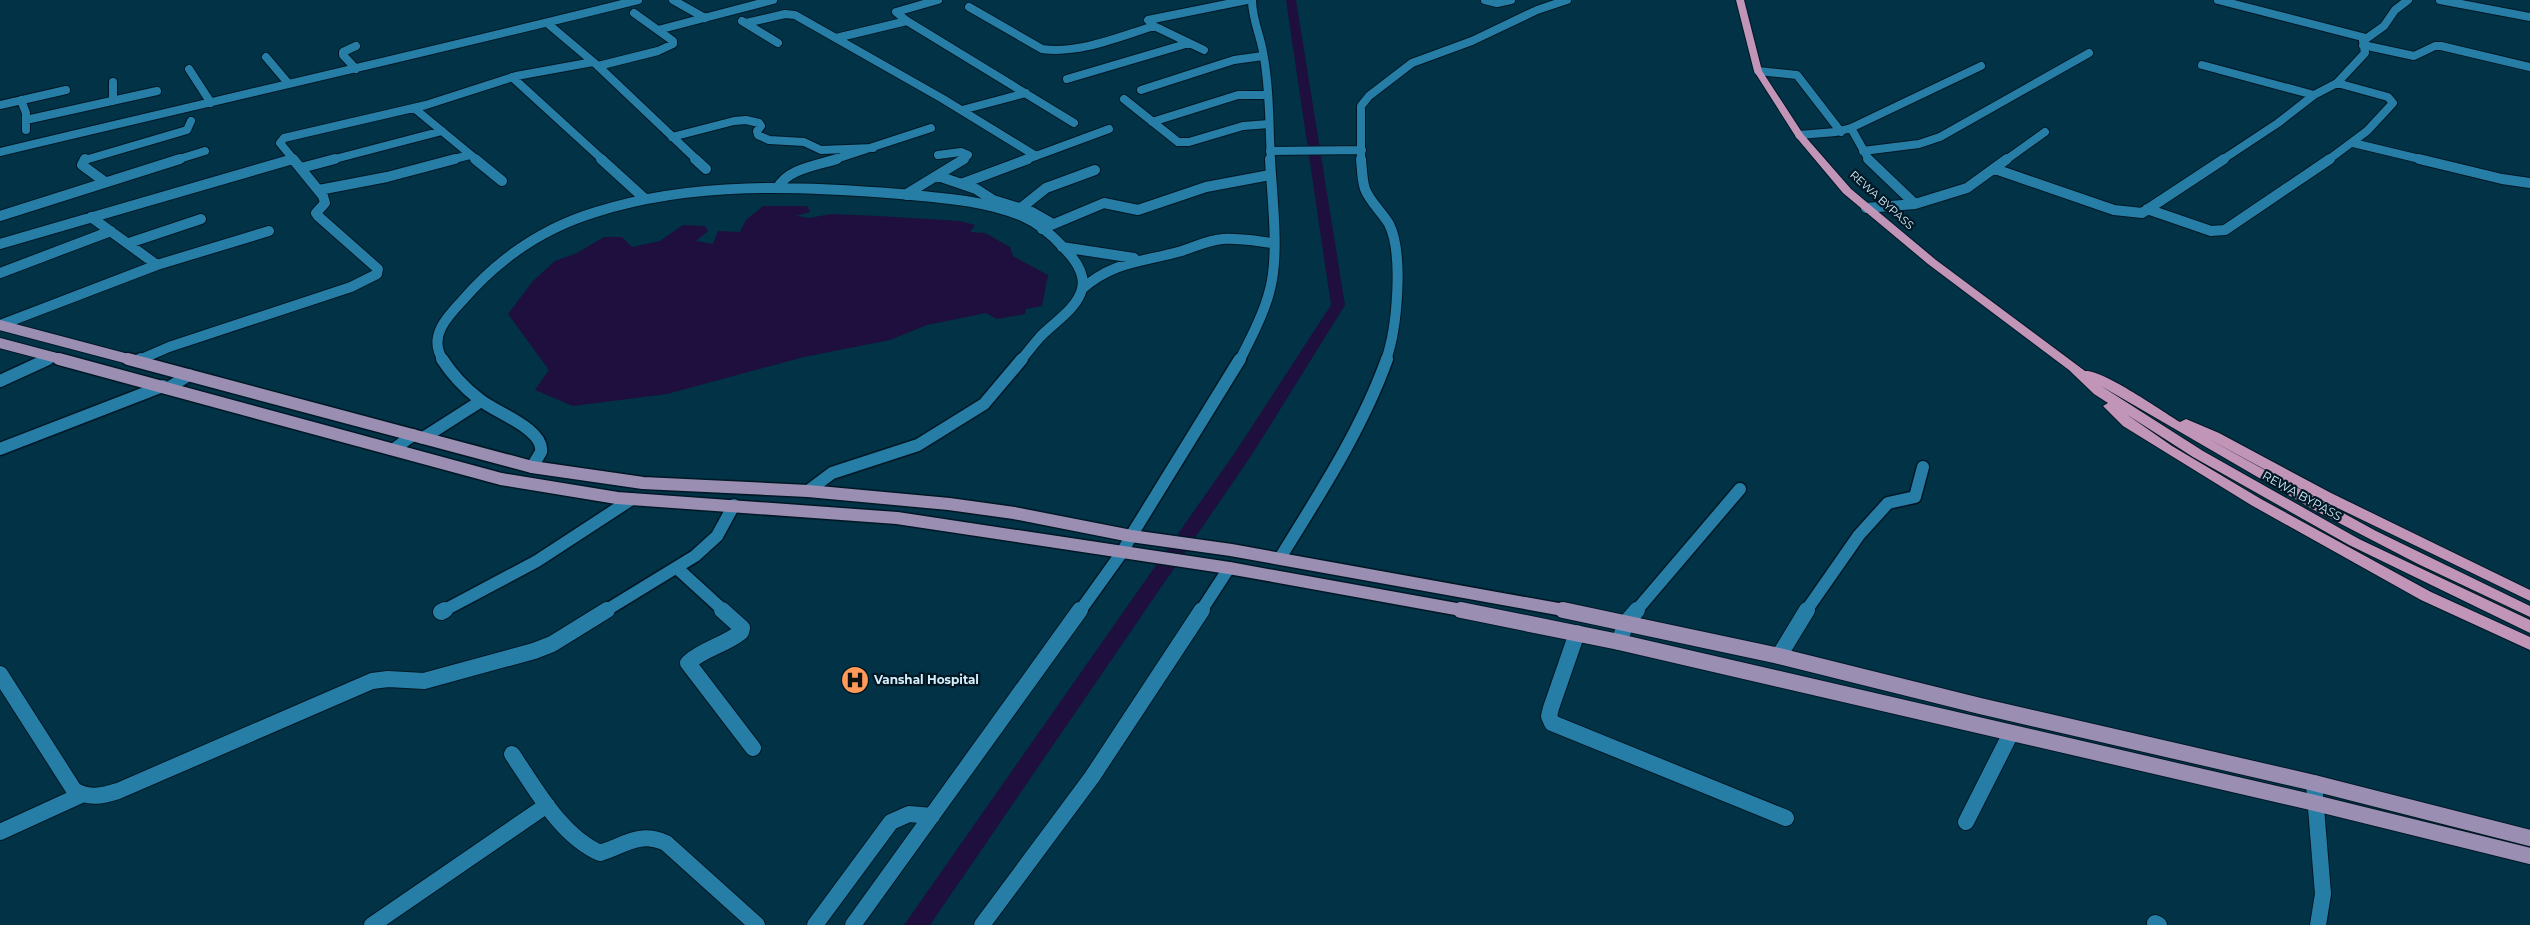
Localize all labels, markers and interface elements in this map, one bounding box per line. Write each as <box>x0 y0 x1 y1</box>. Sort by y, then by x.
street label: REWA BYPASS <box>1847 168 1917 233</box>
street label: REWA BYPASS <box>2260 468 2345 524</box>
hospital icon: Vanshal Hospital <box>840 665 870 695</box>
place label: Vanshal Hospital <box>873 672 979 687</box>

